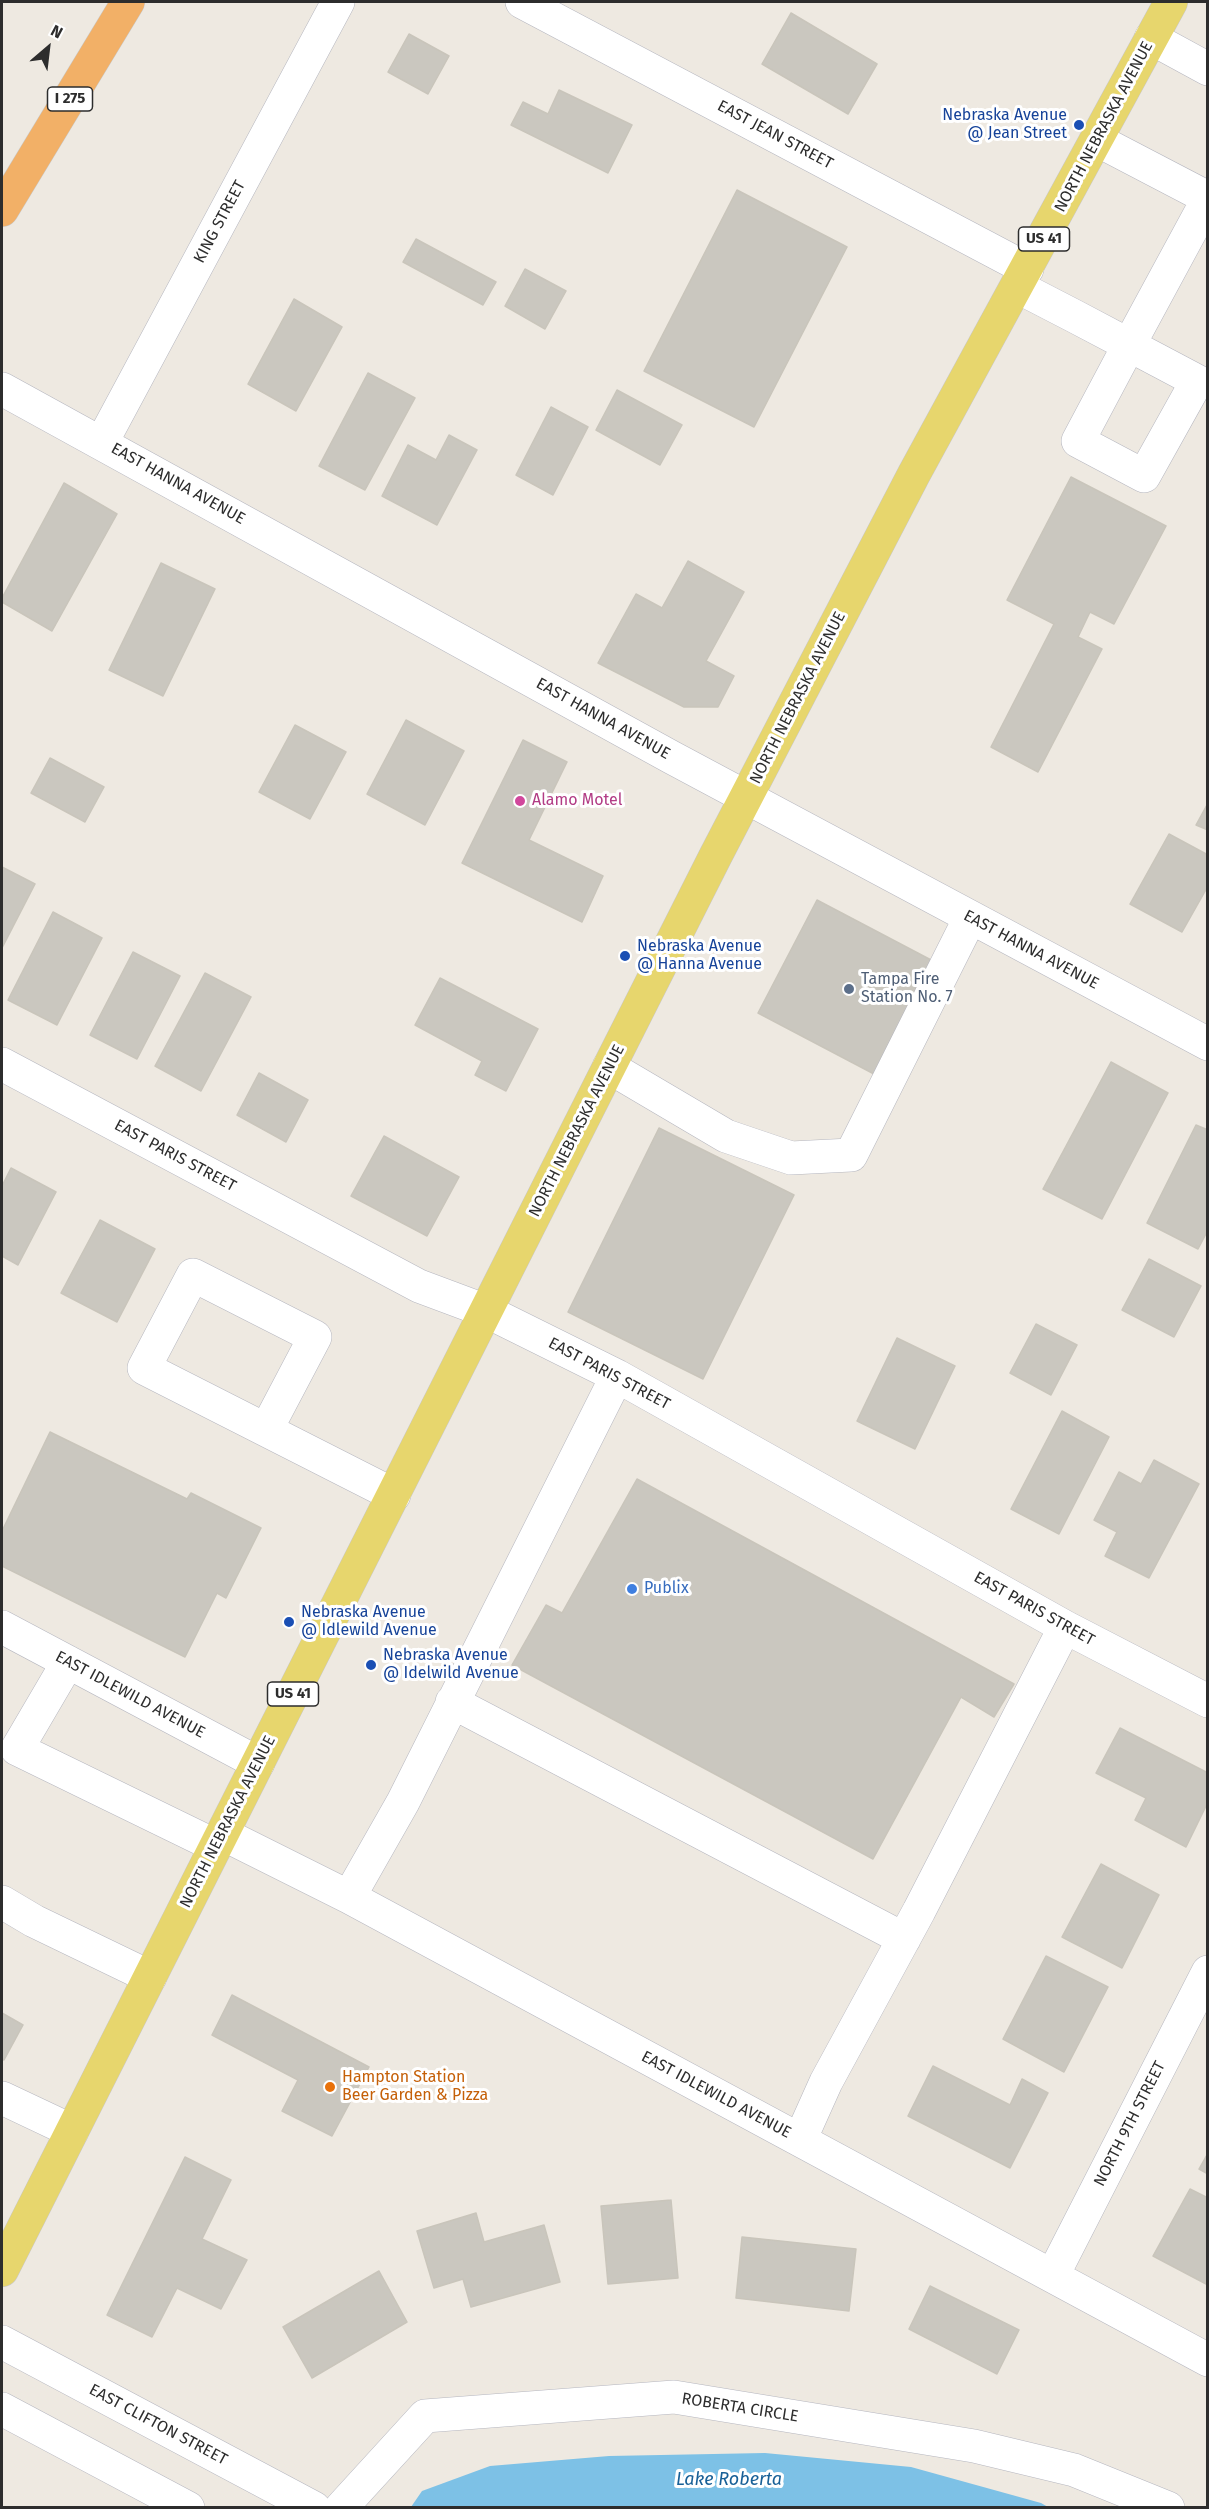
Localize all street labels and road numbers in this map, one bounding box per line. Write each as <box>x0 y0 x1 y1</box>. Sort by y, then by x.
street label: NORTH NEBRASKA AVENUE <box>1051 38 1157 216</box>
road number: I 275 <box>48 87 92 111</box>
street label: EAST JEAN STREET <box>714 96 836 174</box>
street label: KING STREET <box>190 177 250 267</box>
road number: US 41 <box>1018 227 1070 251</box>
street label: EAST HANNA AVENUE <box>108 439 248 529</box>
street label: NORTH NEBRASKA AVENUE <box>746 609 850 787</box>
street label: EAST HANNA AVENUE <box>533 674 673 764</box>
street label: EAST HANNA AVENUE <box>960 906 1102 994</box>
street label: NORTH NEBRASKA AVENUE <box>525 1042 629 1220</box>
street label: EAST PARIS STREET <box>111 1116 239 1196</box>
street label: EAST PARIS STREET <box>545 1334 673 1414</box>
street label: EAST PARIS STREET <box>970 1568 1098 1650</box>
street label: EAST IDLEWILD AVENUE <box>52 1647 208 1743</box>
road number: US 41 <box>268 1682 318 1706</box>
street label: NORTH NEBRASKA AVENUE <box>176 1733 280 1911</box>
street label: EAST IDLEWILD AVENUE <box>638 2047 794 2143</box>
street label: NORTH 9TH STREET <box>1090 2058 1170 2190</box>
street label: EAST CLIFTON STREET <box>86 2380 230 2470</box>
street label: ROBERTA CIRCLE <box>680 2389 800 2427</box>

